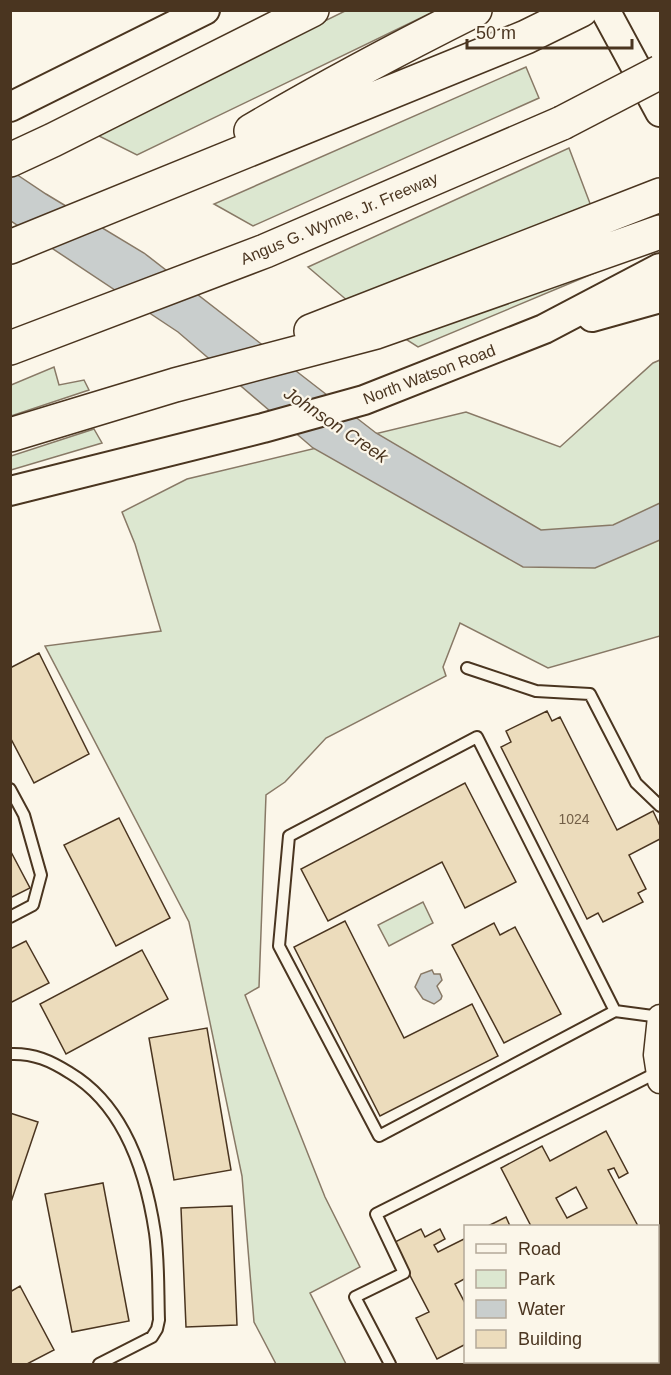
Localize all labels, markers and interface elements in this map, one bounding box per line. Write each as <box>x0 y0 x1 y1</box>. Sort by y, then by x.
scale bar <box>467 12 632 50</box>
text: 50 m <box>476 23 516 43</box>
street label: Angus G. Wynne, Jr. Freeway <box>238 169 440 268</box>
street label: North Watson Road <box>361 341 498 407</box>
water label: Johnson Creek <box>279 382 393 468</box>
house number: 1024 <box>558 811 590 827</box>
legend <box>464 1225 659 1363</box>
text: Road <box>518 1239 561 1259</box>
text: Park <box>518 1269 556 1289</box>
text: Water <box>518 1299 565 1319</box>
text: Building <box>518 1329 582 1349</box>

